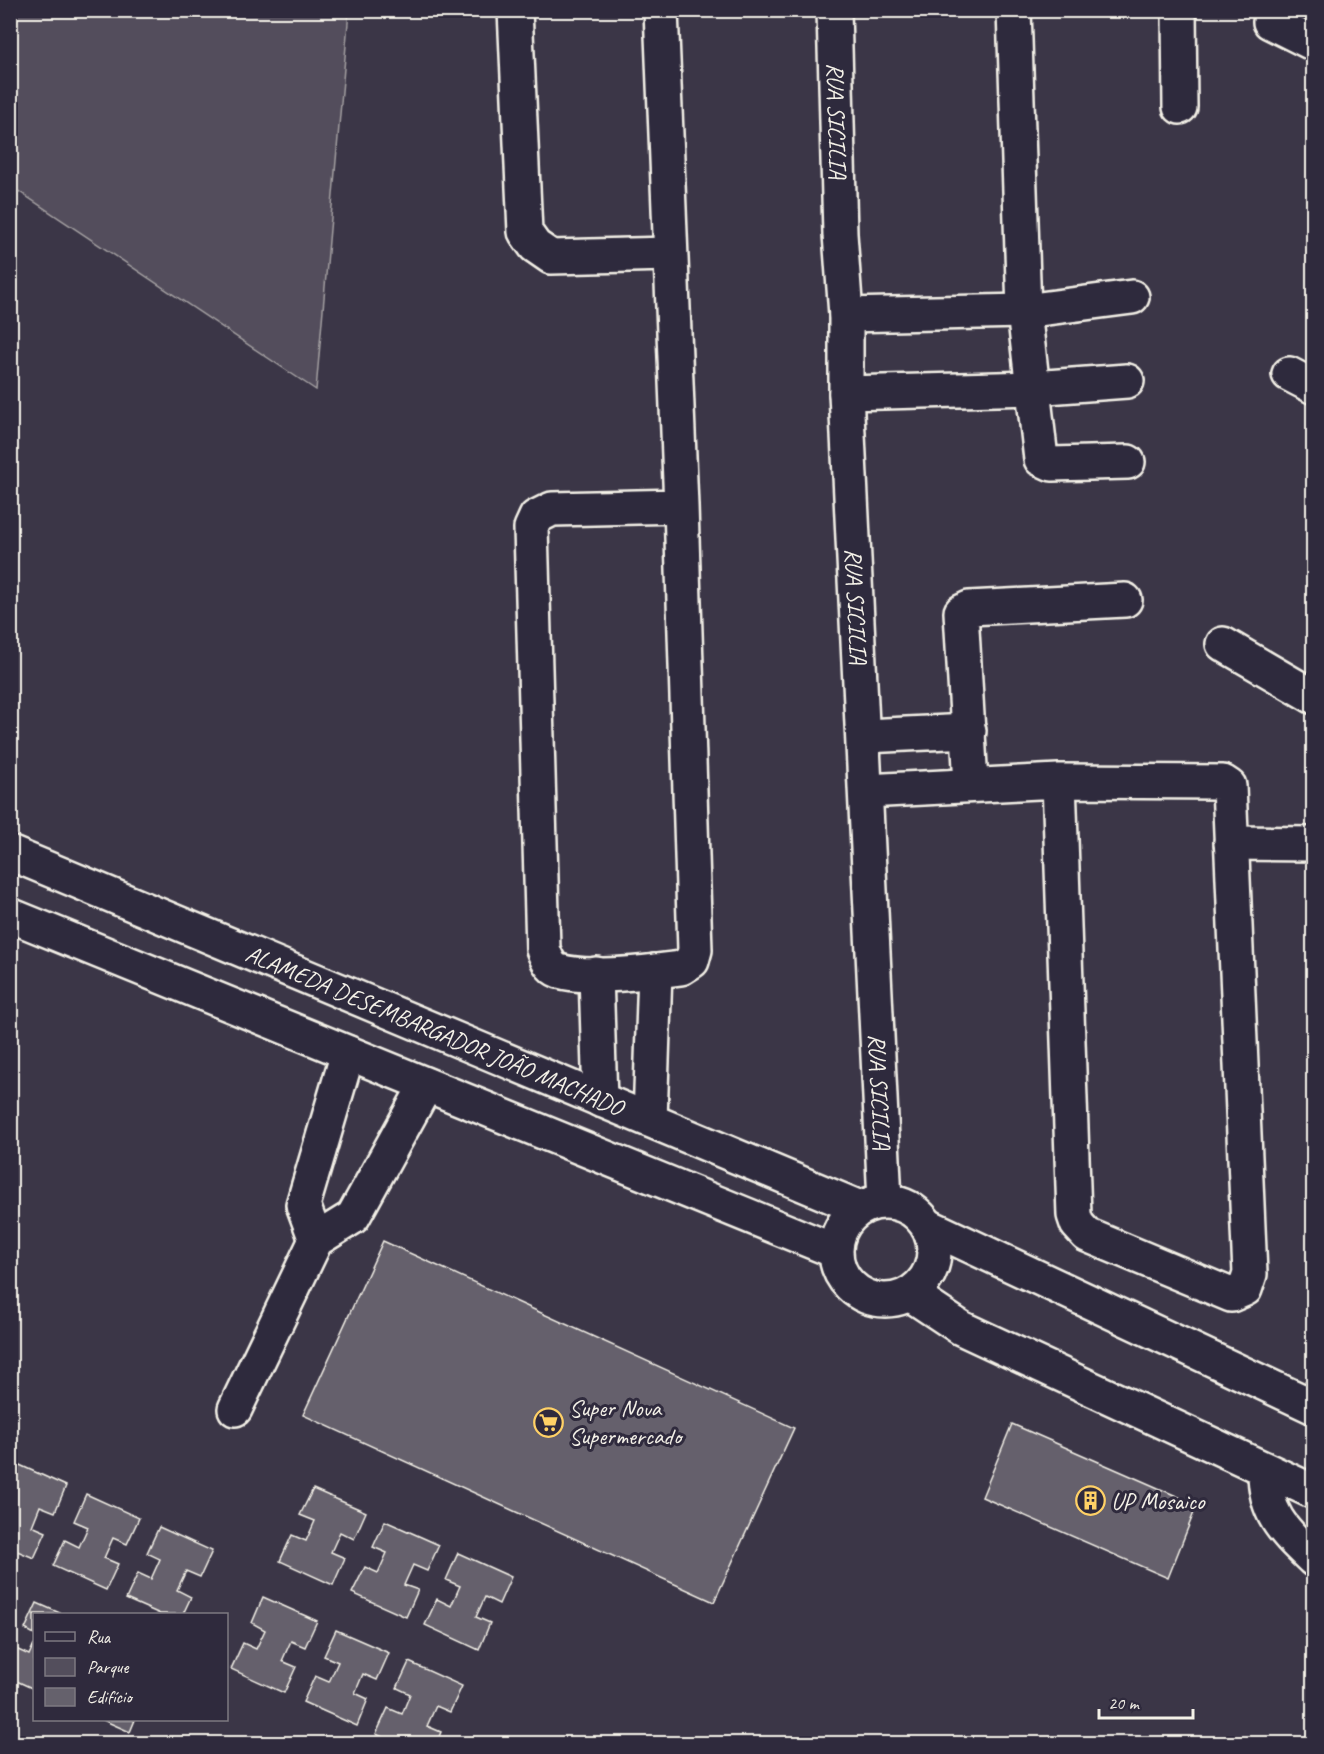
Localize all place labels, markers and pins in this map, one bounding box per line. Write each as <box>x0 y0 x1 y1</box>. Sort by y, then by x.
place label: Super Nova Supermercado <box>569 1393 684 1451</box>
supermarket icon: Super Nova Supermercado <box>532 1406 564 1438</box>
building icon: UP Mosaico <box>1074 1485 1106 1517</box>
place label: UP Mosaico <box>1111 1486 1206 1516</box>

